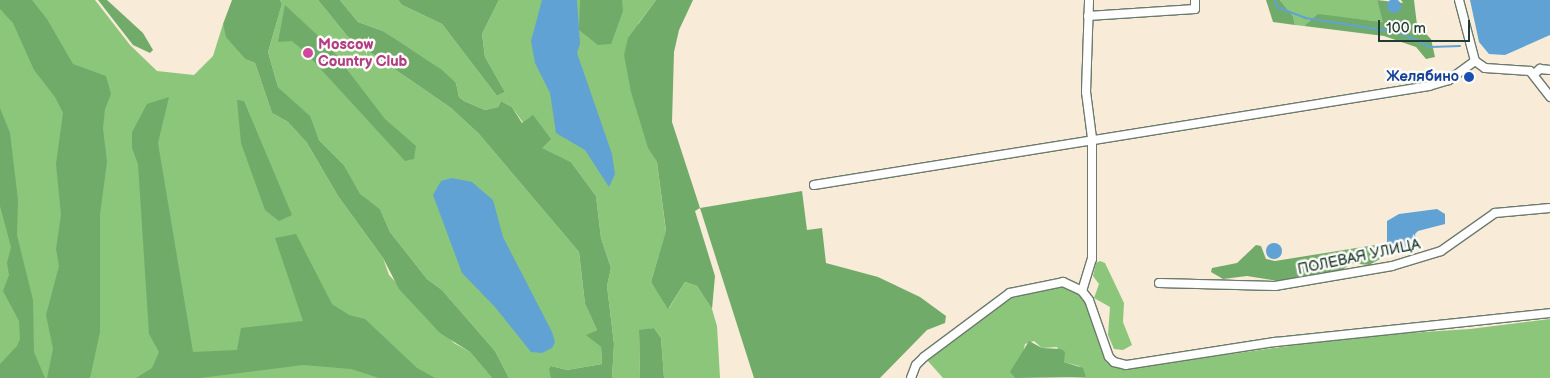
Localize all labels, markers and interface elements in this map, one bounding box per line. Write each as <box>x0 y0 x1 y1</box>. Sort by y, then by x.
scale bar <box>1380 10 1472 42</box>
text: 100 m <box>1386 19 1426 38</box>
place label: Moscow Country Club <box>318 35 408 70</box>
marker: Moscow Country Club <box>302 47 314 59</box>
place label: Желябино <box>1386 68 1459 86</box>
marker: Желябино <box>1463 71 1475 83</box>
street label: ПОЛЕВАЯ УЛИЦА <box>1296 235 1422 279</box>

